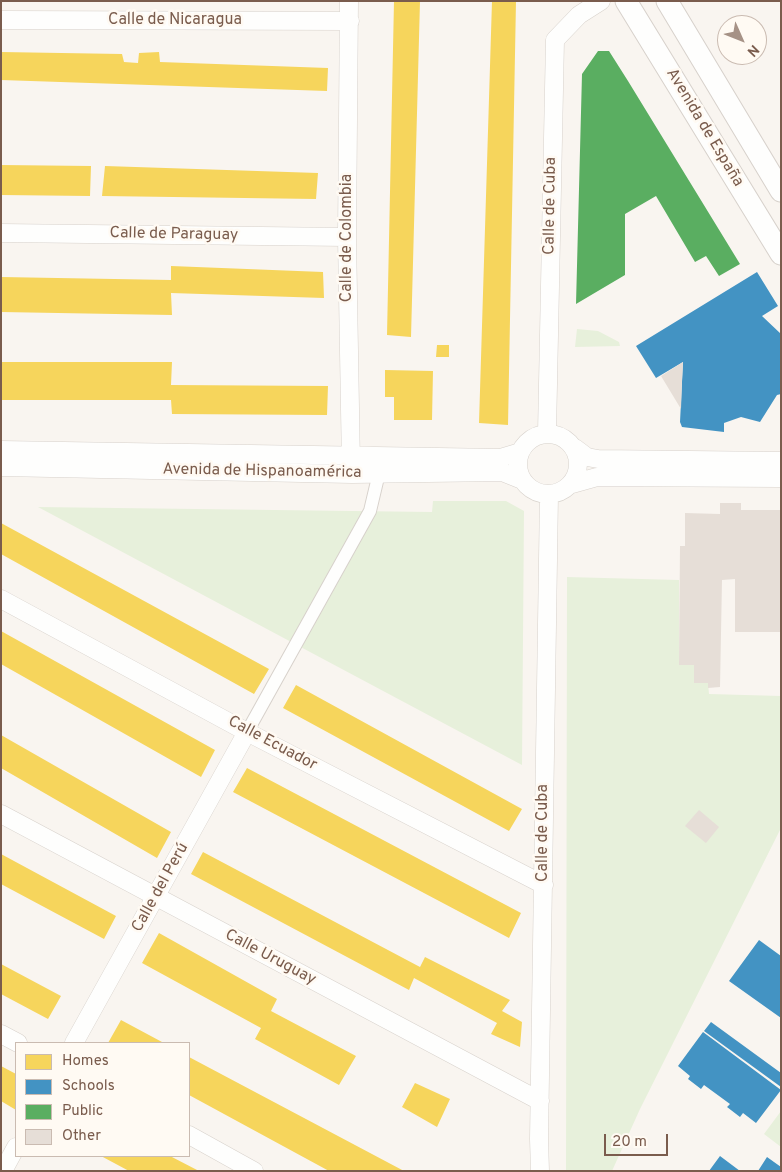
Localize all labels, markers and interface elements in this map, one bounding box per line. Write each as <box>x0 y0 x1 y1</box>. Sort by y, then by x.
street label: Calle de Nicaragua <box>108 11 242 31</box>
north arrow <box>717 15 767 65</box>
text: N <box>743 41 762 60</box>
street label: Avenida de España <box>661 65 747 191</box>
street label: Calle de Cuba <box>541 157 561 255</box>
street label: Calle de Colombia <box>338 174 358 302</box>
street label: Calle de Paraguay <box>109 224 239 246</box>
street label: Avenida de Hispanoamérica <box>162 461 362 483</box>
street label: Calle Ecuador <box>224 712 320 776</box>
street label: Calle de Cuba <box>534 784 554 882</box>
street label: Calle del Perú <box>129 840 193 936</box>
street label: Calle Uruguay <box>221 926 319 990</box>
legend <box>15 1042 190 1157</box>
text: Homes <box>62 1052 109 1071</box>
text: Schools <box>62 1077 115 1096</box>
text: Public <box>62 1102 103 1121</box>
scale bar <box>607 1124 671 1156</box>
text: Other <box>62 1127 101 1146</box>
text: 20 m <box>612 1133 647 1152</box>

